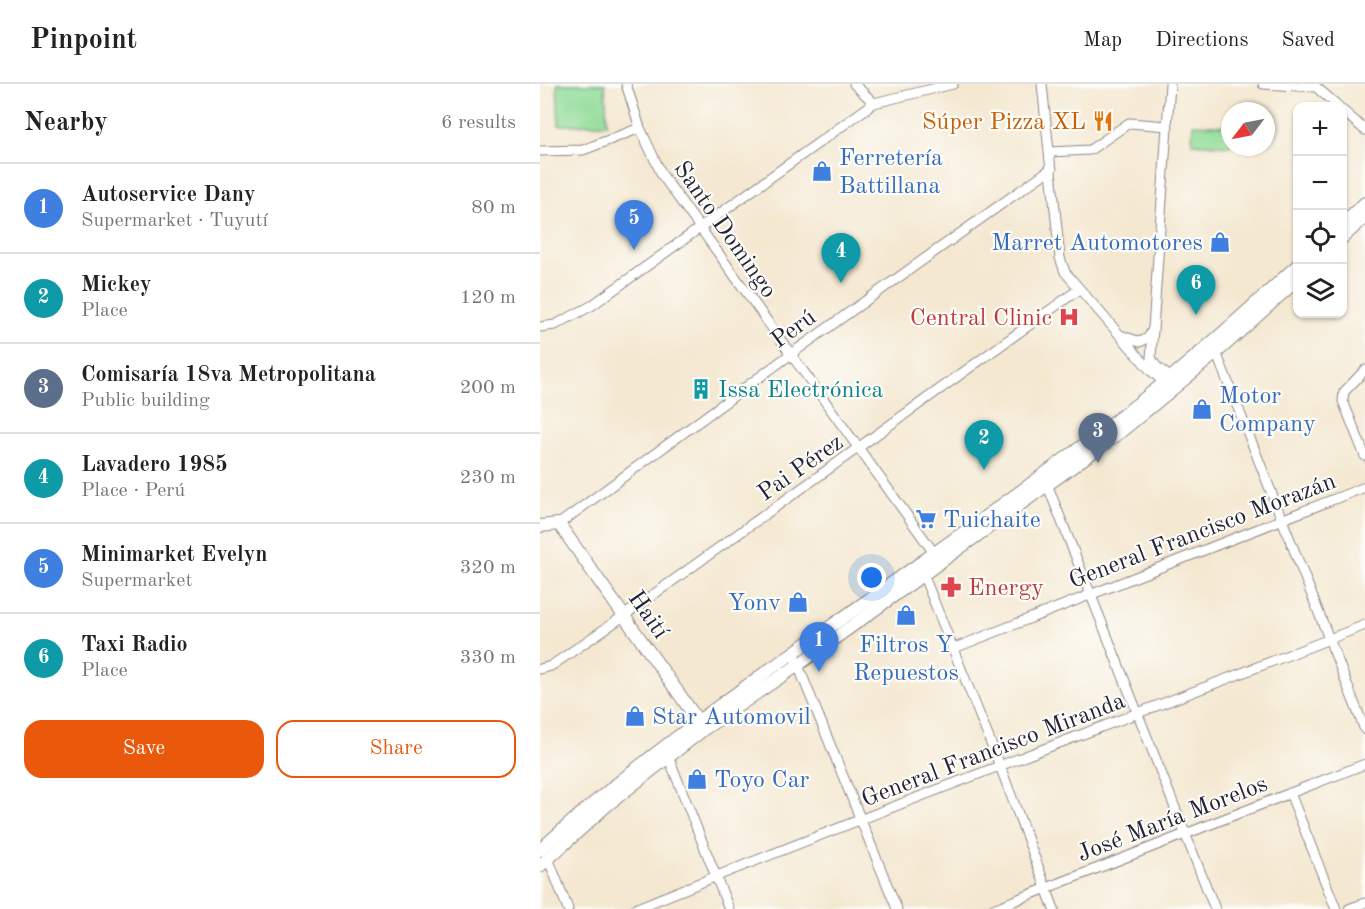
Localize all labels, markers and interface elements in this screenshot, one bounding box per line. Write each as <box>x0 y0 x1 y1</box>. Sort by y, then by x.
text: Pinpoint <box>30 27 137 55</box>
text: Map <box>1083 30 1122 51</box>
text: Directions <box>1155 30 1249 51</box>
text: Saved <box>1282 30 1335 51</box>
north arrow <box>1221 102 1275 156</box>
map controls <box>1293 102 1347 318</box>
button: + <box>1293 102 1347 156</box>
restaurant icon: Súper Pizza XL <box>1091 109 1115 133</box>
text: Nearby <box>24 110 108 136</box>
place label: Súper Pizza XL <box>922 111 1086 135</box>
text: 6 results <box>441 113 516 133</box>
place label: Ferretería Battillana <box>839 147 943 199</box>
button: − <box>1293 156 1347 210</box>
street label: Santo Domingo <box>668 157 780 303</box>
shop icon: Ferretería Battillana <box>810 159 834 183</box>
text: Autoservice Dany <box>81 184 255 206</box>
text: 1 <box>38 198 49 218</box>
text: 80 m <box>471 198 516 218</box>
pin: 5 <box>614 200 653 250</box>
button: locate <box>1293 210 1347 264</box>
text: Supermarket · Tuyutí <box>81 211 268 231</box>
shop icon: Marret Automotores <box>1208 230 1232 254</box>
place label: Marret Automotores <box>991 232 1203 256</box>
pin: 4 <box>822 234 860 283</box>
button: layers <box>1293 264 1347 318</box>
pin: 6 <box>1176 266 1216 315</box>
text: Mickey <box>81 274 152 296</box>
text: 2 <box>38 288 49 308</box>
text: 120 m <box>460 288 516 308</box>
text: Place <box>81 301 128 321</box>
street label: Perú <box>767 305 821 354</box>
hospital icon: Central Clinic <box>1057 305 1081 329</box>
place label: Central Clinic <box>910 307 1052 331</box>
text: Comisaría 18va Metropolitana <box>81 364 376 386</box>
building icon: Issa Electrónica <box>689 377 713 401</box>
text: 3 <box>38 378 49 398</box>
text: 200 m <box>460 378 516 398</box>
place label: Issa Electrónica <box>718 379 883 403</box>
place label: Motor Company <box>1219 385 1316 437</box>
text: Public building <box>81 391 210 411</box>
shop icon: Motor Company <box>1190 397 1214 421</box>
pin: 3 <box>1078 414 1118 463</box>
pin: 2 <box>964 420 1004 470</box>
street label: Pai Pérez <box>754 431 848 507</box>
text: Lavadero 1985 <box>81 454 228 476</box>
text: 4 <box>38 468 49 488</box>
text: 230 m <box>460 468 516 488</box>
street label: General Francisco Morazán <box>1066 470 1339 594</box>
text: Place · Perú <box>81 481 185 501</box>
supermarket icon: Tuichaite <box>914 507 938 531</box>
place label: Tuichaite <box>943 509 1041 533</box>
text: Minimarket Evelyn <box>81 544 268 566</box>
text: 5 <box>38 558 49 578</box>
text: 320 m <box>460 558 516 578</box>
your location <box>857 563 886 592</box>
text: Supermarket <box>81 571 192 591</box>
pharmacy icon: Energy <box>939 575 963 599</box>
place label: Energy <box>968 577 1044 601</box>
street label: Haití <box>623 587 672 644</box>
shop icon: Yonv <box>786 590 810 614</box>
place label: Yonv <box>728 592 781 616</box>
shop icon: Filtros Y Repuestos <box>894 603 918 627</box>
pin: 1 <box>800 622 838 672</box>
text: Taxi Radio <box>81 634 188 656</box>
place label: Filtros Y Repuestos <box>853 634 959 686</box>
text: 6 <box>38 648 49 668</box>
text: 330 m <box>460 648 516 668</box>
text: Place <box>81 661 128 681</box>
street label: General Francisco Miranda <box>859 689 1129 812</box>
shop icon: Star Automovil <box>623 704 647 728</box>
place label: Star Automovil <box>652 706 811 730</box>
button: Save <box>24 720 264 778</box>
button: Share <box>276 720 516 778</box>
shop icon: Toyo Car <box>685 767 709 791</box>
place label: Toyo Car <box>714 769 810 793</box>
street label: José María Morelos <box>1074 773 1271 867</box>

